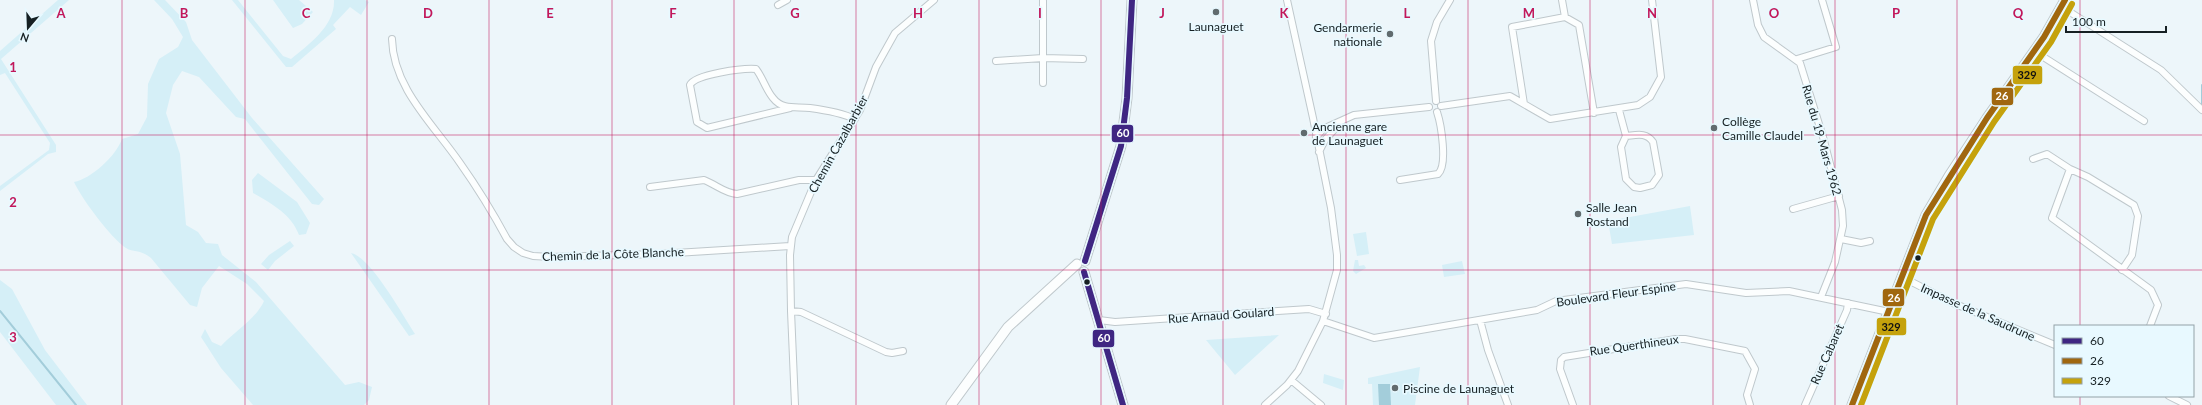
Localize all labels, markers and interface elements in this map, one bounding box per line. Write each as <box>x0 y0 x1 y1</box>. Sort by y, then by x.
text: A <box>55 5 66 21</box>
text: B <box>180 5 189 21</box>
text: C <box>302 5 311 21</box>
text: D <box>423 5 433 21</box>
text: E <box>546 5 554 21</box>
text: F <box>669 5 677 21</box>
text: G <box>790 5 800 21</box>
text: H <box>913 5 923 21</box>
text: I <box>1038 5 1042 21</box>
text: J <box>1159 5 1165 21</box>
text: K <box>1280 5 1290 21</box>
text: L <box>1404 5 1411 21</box>
text: M <box>1523 5 1535 21</box>
text: N <box>1647 5 1657 21</box>
text: O <box>1769 5 1780 21</box>
text: P <box>1892 5 1900 21</box>
text: Q <box>2013 5 2024 21</box>
marker: Launaguet <box>1211 7 1221 17</box>
north arrow <box>8 8 48 48</box>
scale bar <box>2066 8 2166 34</box>
text: 100 m <box>2072 14 2106 29</box>
place label: Launaguet <box>1188 19 1244 34</box>
place label: Gendarmerie nationale <box>1313 20 1382 49</box>
marker: Gendarmerie nationale <box>1385 29 1395 39</box>
text: N <box>18 30 31 45</box>
text: 1 <box>9 59 17 75</box>
line badge: 329 <box>2012 65 2043 85</box>
text: 329 <box>2017 68 2037 81</box>
street label: Rue du 19 Mars 1962 <box>1799 83 1845 197</box>
line badge: 26 <box>1991 87 2014 106</box>
text: 26 <box>1996 89 2009 102</box>
street label: Chemin Cazalbarbier <box>805 92 871 195</box>
place label: Collège Camille Claudel <box>1722 114 1803 143</box>
place label: Ancienne gare de Launaguet <box>1312 119 1387 148</box>
marker: Collège Camille Claudel <box>1709 123 1719 133</box>
line badge: 60 <box>1111 124 1134 143</box>
text: 60 <box>1117 126 1130 139</box>
marker: Ancienne gare de Launaguet <box>1299 128 1309 138</box>
text: 2 <box>9 194 17 210</box>
place label: Salle Jean Rostand <box>1586 200 1637 229</box>
marker: Salle Jean Rostand <box>1573 209 1583 219</box>
street label: Chemin de la Côte Blanche <box>542 244 684 264</box>
unlabelled marker <box>1913 253 1923 263</box>
unlabelled marker <box>1082 277 1092 287</box>
street label: Boulevard Fleur Espine <box>1555 278 1677 310</box>
street label: Impasse de la Saudrune <box>1919 280 2037 344</box>
line badge: 26 <box>1882 288 1905 307</box>
text: 26 <box>1888 291 1901 304</box>
street label: Rue Arnaud Goulard <box>1167 304 1275 326</box>
line badge: 329 <box>1876 317 1907 336</box>
text: 329 <box>1881 320 1901 333</box>
street label: Rue Cabaret <box>1807 321 1847 387</box>
legend <box>2054 325 2194 397</box>
text: 3 <box>9 329 17 345</box>
line badge: 60 <box>1092 329 1115 348</box>
text: 60 <box>1098 331 1111 344</box>
street label: Rue Querthineux <box>1588 331 1680 359</box>
text: 60 <box>2090 333 2104 348</box>
text: 26 <box>2090 353 2104 368</box>
text: 329 <box>2090 373 2111 388</box>
place label: Piscine de Launaguet <box>1403 381 1515 396</box>
marker: Piscine de Launaguet <box>1390 383 1400 393</box>

